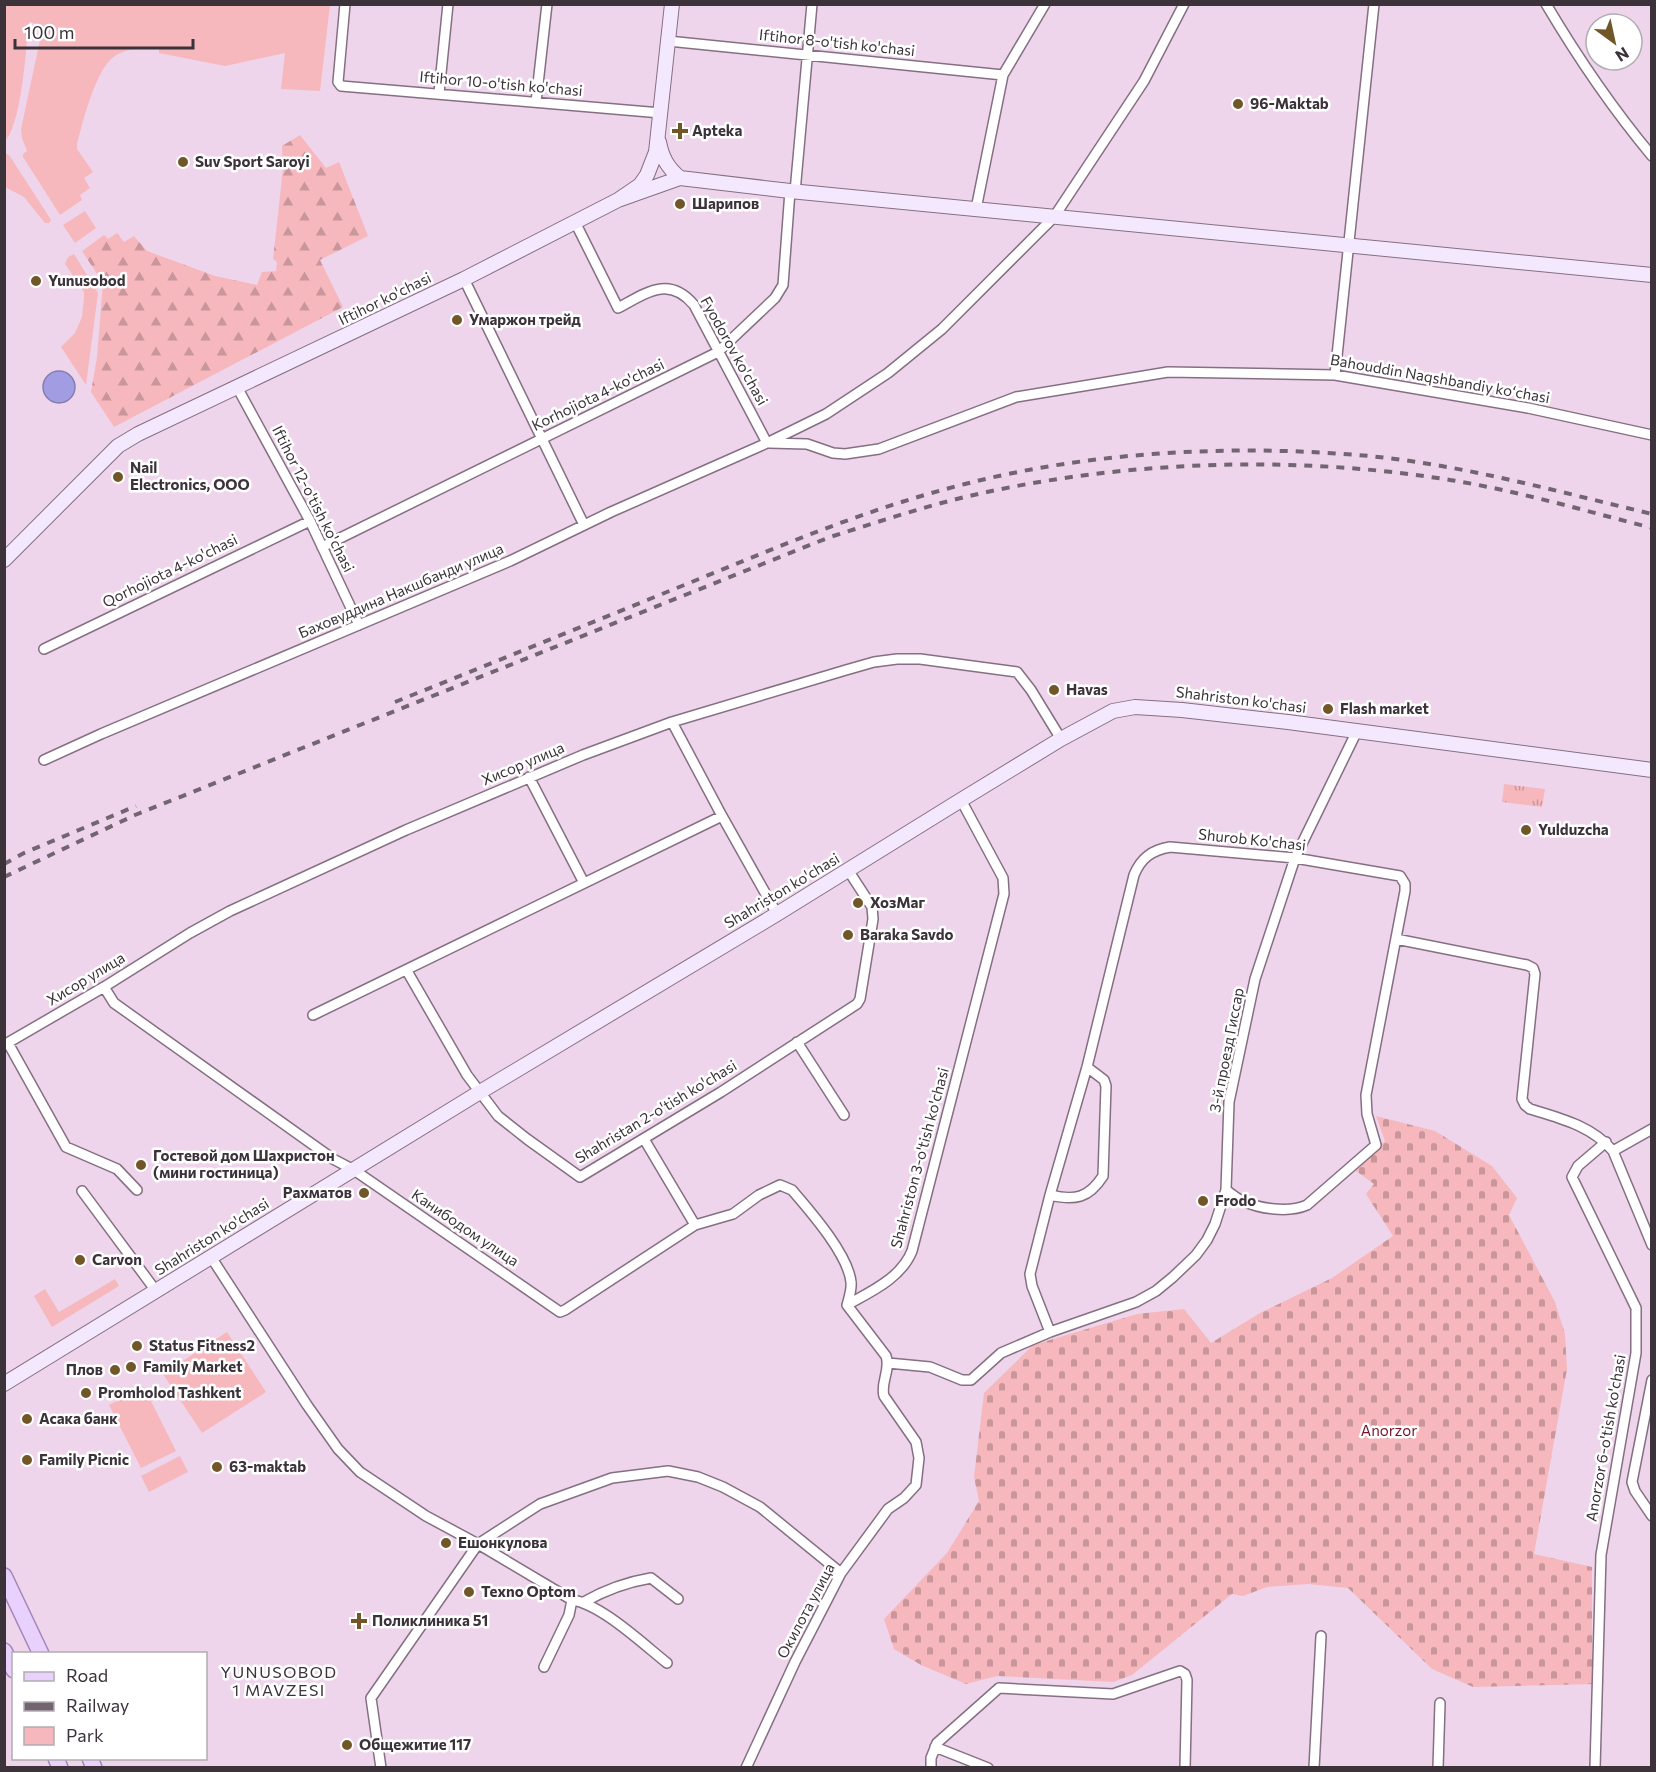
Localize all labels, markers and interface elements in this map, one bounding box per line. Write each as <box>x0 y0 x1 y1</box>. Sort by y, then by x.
scale bar <box>15 12 194 50</box>
north arrow <box>1584 12 1644 72</box>
text: 100 m <box>24 21 74 43</box>
street label: Iftihor 8-o'tish ko'chasi <box>758 25 916 59</box>
text: N <box>1612 44 1633 66</box>
street label: Iftihor 10-o'tish ko'chasi <box>419 67 583 99</box>
place label: 96-Maktab <box>1250 94 1329 112</box>
marker: 96-Maktab <box>1231 97 1245 111</box>
place label: Apteka <box>692 121 742 139</box>
marker: Apteka <box>673 124 687 138</box>
place label: Suv Sport Saroyi <box>195 152 310 170</box>
marker: Suv Sport Saroyi <box>176 155 190 169</box>
place label: Шарипов <box>692 194 759 212</box>
marker: Шарипов <box>673 197 687 211</box>
street label: Iftihor ko'chasi <box>335 268 434 328</box>
place label: Yunusobod <box>48 271 126 289</box>
marker: Yunusobod <box>29 274 43 288</box>
street label: Fyodorov ko'chasi <box>697 293 772 408</box>
place label: Умаржон трейд <box>469 310 581 328</box>
marker: Умаржон трейд <box>450 313 464 327</box>
street label: Bahouddin Naqshbandiy koʻchasi <box>1329 350 1551 406</box>
street label: Korhojiota 4-ko'chasi <box>528 354 667 434</box>
street label: Iftihor 12-o'tish ko'chasi <box>269 422 359 575</box>
place label: Nail Electronics, ООО <box>130 458 250 493</box>
marker: Nail Electronics, ООО <box>111 470 125 484</box>
street label: Qorhojiota 4-ko'chasi <box>99 530 240 611</box>
street label: Баховуддина Накшбанди улица <box>295 539 506 642</box>
place label: Havas <box>1066 680 1108 698</box>
street label: Shahriston ko'chasi <box>1175 682 1307 716</box>
marker: Havas <box>1047 683 1061 697</box>
place label: Flash market <box>1340 699 1429 717</box>
marker: Flash market <box>1321 702 1335 716</box>
street label: Хисор улица <box>479 738 567 789</box>
place label: Yulduzcha <box>1538 820 1609 838</box>
marker: Yulduzcha <box>1519 823 1533 837</box>
street label: Shurob Ko'chasi <box>1197 824 1307 854</box>
street label: Shahriston ko'chasi <box>721 849 842 932</box>
place label: ХозМаг <box>870 893 925 911</box>
marker: ХозМаг <box>851 896 865 910</box>
place label: Baraka Savdo <box>860 925 954 943</box>
marker: Baraka Savdo <box>841 928 855 942</box>
street label: Хисор улица <box>43 948 128 1008</box>
street label: 3-й проезд Гиссар <box>1205 986 1247 1114</box>
street label: Shahristan 2-o'tish ko'chasi <box>571 1056 739 1167</box>
street label: Shahriston 3-o'tish ko'chasi <box>886 1065 952 1250</box>
place label: Гостевой дом Шахристон (мини гостиница) <box>153 1146 335 1181</box>
marker: Гостевой дом Шахристон (мини гостиница) <box>134 1158 148 1172</box>
place label: Рахматов <box>283 1183 352 1201</box>
street label: Канибодом улица <box>409 1185 523 1270</box>
marker: Рахматов <box>357 1186 371 1200</box>
place label: Frodo <box>1215 1191 1256 1209</box>
street label: Shahriston ko'chasi <box>151 1194 272 1279</box>
marker: Frodo <box>1196 1194 1210 1208</box>
place label: Carvon <box>92 1250 142 1268</box>
marker: Carvon <box>73 1253 87 1267</box>
place label: Status Fitness2 <box>149 1336 255 1354</box>
marker: Status Fitness2 <box>130 1339 144 1353</box>
street label: Anorzor 6-o'tish ko'chasi <box>1581 1353 1629 1523</box>
place label: Family Market <box>143 1357 243 1375</box>
place label: Плов <box>66 1360 103 1378</box>
marker: Family Market <box>124 1360 138 1374</box>
marker: Плов <box>108 1363 122 1377</box>
place label: Promholod Tashkent <box>98 1383 241 1401</box>
marker: Promholod Tashkent <box>79 1386 93 1400</box>
place label: Асака банк <box>39 1409 118 1427</box>
marker: Асака банк <box>20 1412 34 1426</box>
park label: Anorzor <box>1361 1421 1417 1439</box>
place label: Family Picnic <box>39 1450 129 1468</box>
marker: Family Picnic <box>20 1453 34 1467</box>
place label: 63-maktab <box>229 1457 306 1475</box>
marker: 63-maktab <box>210 1460 224 1474</box>
place label: Ешонкулова <box>458 1533 547 1551</box>
marker: Ешонкулова <box>439 1536 453 1550</box>
street label: Окилота улица <box>772 1560 838 1661</box>
place label: Texno Optom <box>481 1582 576 1600</box>
marker: Texno Optom <box>462 1585 476 1599</box>
place label: Поликлиника 51 <box>372 1611 488 1629</box>
marker: Поликлиника 51 <box>350 1612 368 1630</box>
legend <box>12 1652 207 1760</box>
district label: YUNUSOBOD 1 MAVZESI <box>220 1662 338 1699</box>
text: Road <box>66 1664 108 1686</box>
text: Railway <box>66 1694 129 1716</box>
text: Park <box>66 1724 104 1746</box>
place label: Общежитие 117 <box>359 1735 471 1753</box>
marker: Общежитие 117 <box>340 1738 354 1752</box>

